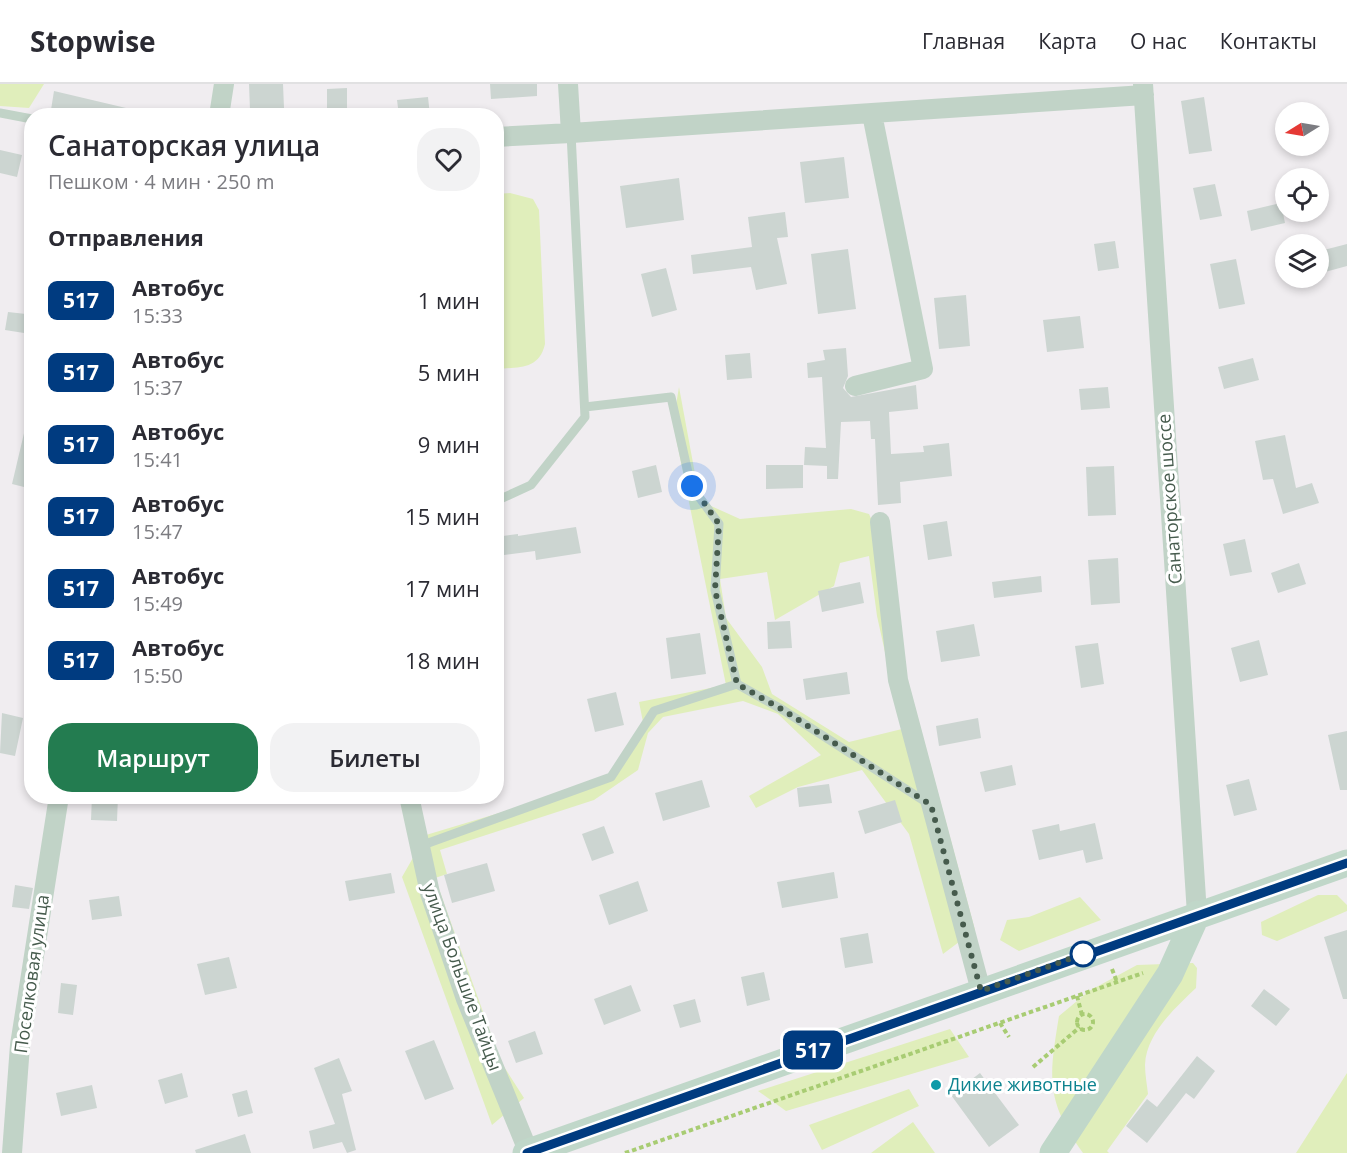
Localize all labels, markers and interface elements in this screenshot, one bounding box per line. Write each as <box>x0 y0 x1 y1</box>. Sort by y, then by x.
text: Stopwise <box>30 22 156 60</box>
text: Главная <box>922 27 1005 55</box>
text: Карта <box>1038 27 1097 55</box>
text: О нас <box>1130 27 1187 55</box>
text: Контакты <box>1220 27 1317 55</box>
north arrow <box>1275 102 1329 156</box>
map controls <box>1275 102 1329 288</box>
text: Санаторская улица <box>48 126 320 164</box>
button: heart <box>417 128 480 191</box>
text: Пешком · 4 мин · 250 m <box>48 168 275 195</box>
button: locate <box>1275 168 1329 222</box>
text: Отправления <box>48 222 204 252</box>
button: layers <box>1275 234 1329 288</box>
text: Автобус <box>132 272 224 302</box>
text: 1 мин <box>418 285 480 315</box>
text: 517 <box>63 286 99 314</box>
text: 15:33 <box>132 302 183 329</box>
text: Автобус <box>132 344 224 374</box>
text: 5 мин <box>418 357 480 387</box>
text: 517 <box>63 358 99 386</box>
text: 15:37 <box>132 374 183 401</box>
street label: Санаторское шоссе <box>1151 413 1187 585</box>
text: Автобус <box>132 416 224 446</box>
text: 9 мин <box>418 429 480 459</box>
text: 517 <box>63 430 99 458</box>
text: 15:41 <box>132 446 183 473</box>
your location <box>677 471 707 501</box>
text: Автобус <box>132 488 224 518</box>
text: 15 мин <box>405 501 480 531</box>
text: 517 <box>63 502 99 530</box>
text: 15:47 <box>132 518 183 545</box>
text: Автобус <box>132 560 224 590</box>
text: 17 мин <box>405 573 480 603</box>
text: 517 <box>63 574 99 602</box>
text: 15:49 <box>132 590 183 617</box>
text: Автобус <box>132 632 224 662</box>
text: 18 мин <box>405 645 480 675</box>
text: 517 <box>63 646 99 674</box>
text: 15:50 <box>132 662 183 689</box>
button: Маршрут <box>48 723 258 792</box>
button: Билеты <box>270 723 480 792</box>
street label: улица Большие Тайцы <box>418 879 508 1074</box>
street label: Поселковая улица <box>8 893 54 1055</box>
unlabelled marker <box>1070 941 1096 967</box>
line badge: 517 <box>778 1030 848 1070</box>
text: 517 <box>795 1036 831 1064</box>
place label: Дикие животные <box>948 1072 1097 1096</box>
marker: Дикие животные <box>929 1078 943 1092</box>

